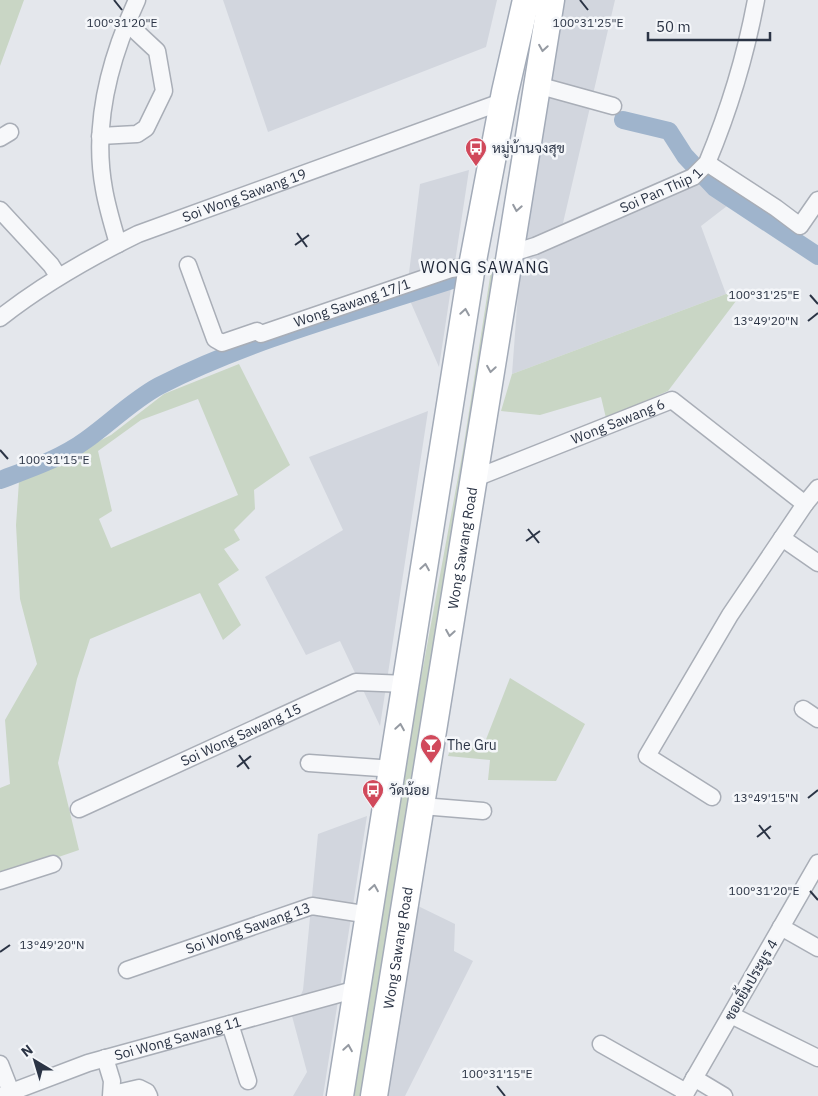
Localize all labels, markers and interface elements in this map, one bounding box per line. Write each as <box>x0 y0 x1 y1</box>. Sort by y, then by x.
scale bar <box>648 10 770 42</box>
text: 100°31'20"E <box>87 15 157 30</box>
text: 100°31'25"E <box>553 15 623 30</box>
text: 50 m <box>656 17 691 36</box>
one-way arrow <box>539 44 549 52</box>
bus stop icon: หมู่บ้านจงสุข <box>464 136 488 167</box>
place label: หมู่บ้านจงสุข <box>492 139 565 158</box>
street label: Soi Pan Thip 1 <box>617 164 706 217</box>
street label: Soi Wong Sawang 19 <box>180 165 309 226</box>
one-way arrow <box>512 204 522 213</box>
district label: WONG SAWANG <box>420 257 550 277</box>
street label: Wong Sawang 17/1 <box>291 275 412 331</box>
text: 100°31'25"E <box>729 287 799 302</box>
one-way arrow <box>459 307 470 315</box>
text: 13°49'20"N <box>733 313 799 328</box>
one-way arrow <box>486 365 497 373</box>
street label: Wong Sawang 6 <box>568 395 668 448</box>
text: 100°31'15"E <box>19 452 89 467</box>
street label: Wong Sawang Road <box>444 486 481 610</box>
one-way arrow <box>420 562 430 571</box>
one-way arrow <box>445 629 455 637</box>
street label: Soi Wong Sawang 15 <box>178 699 304 770</box>
one-way arrow <box>395 723 405 732</box>
bar icon: The Gru <box>419 733 443 764</box>
place label: The Gru <box>447 736 497 754</box>
bus stop icon: วัดน้อย <box>361 778 385 809</box>
place label: วัดน้อย <box>389 781 430 799</box>
text: 13°49'15"N <box>733 790 799 805</box>
one-way arrow <box>368 883 379 891</box>
text: 100°31'20"E <box>729 883 799 898</box>
street label: Wong Sawang Road <box>379 886 417 1010</box>
street label: Soi Wong Sawang 13 <box>183 898 313 958</box>
street label: ซอยยิ้มประยูร 4 <box>718 935 783 1025</box>
text: 13°49'20"N <box>19 937 85 952</box>
street label: Soi Wong Sawang 11 <box>112 1012 243 1064</box>
north arrow <box>10 1036 60 1086</box>
text: N <box>17 1041 37 1061</box>
one-way arrow <box>342 1044 352 1052</box>
text: 100°31'15"E <box>462 1066 532 1081</box>

